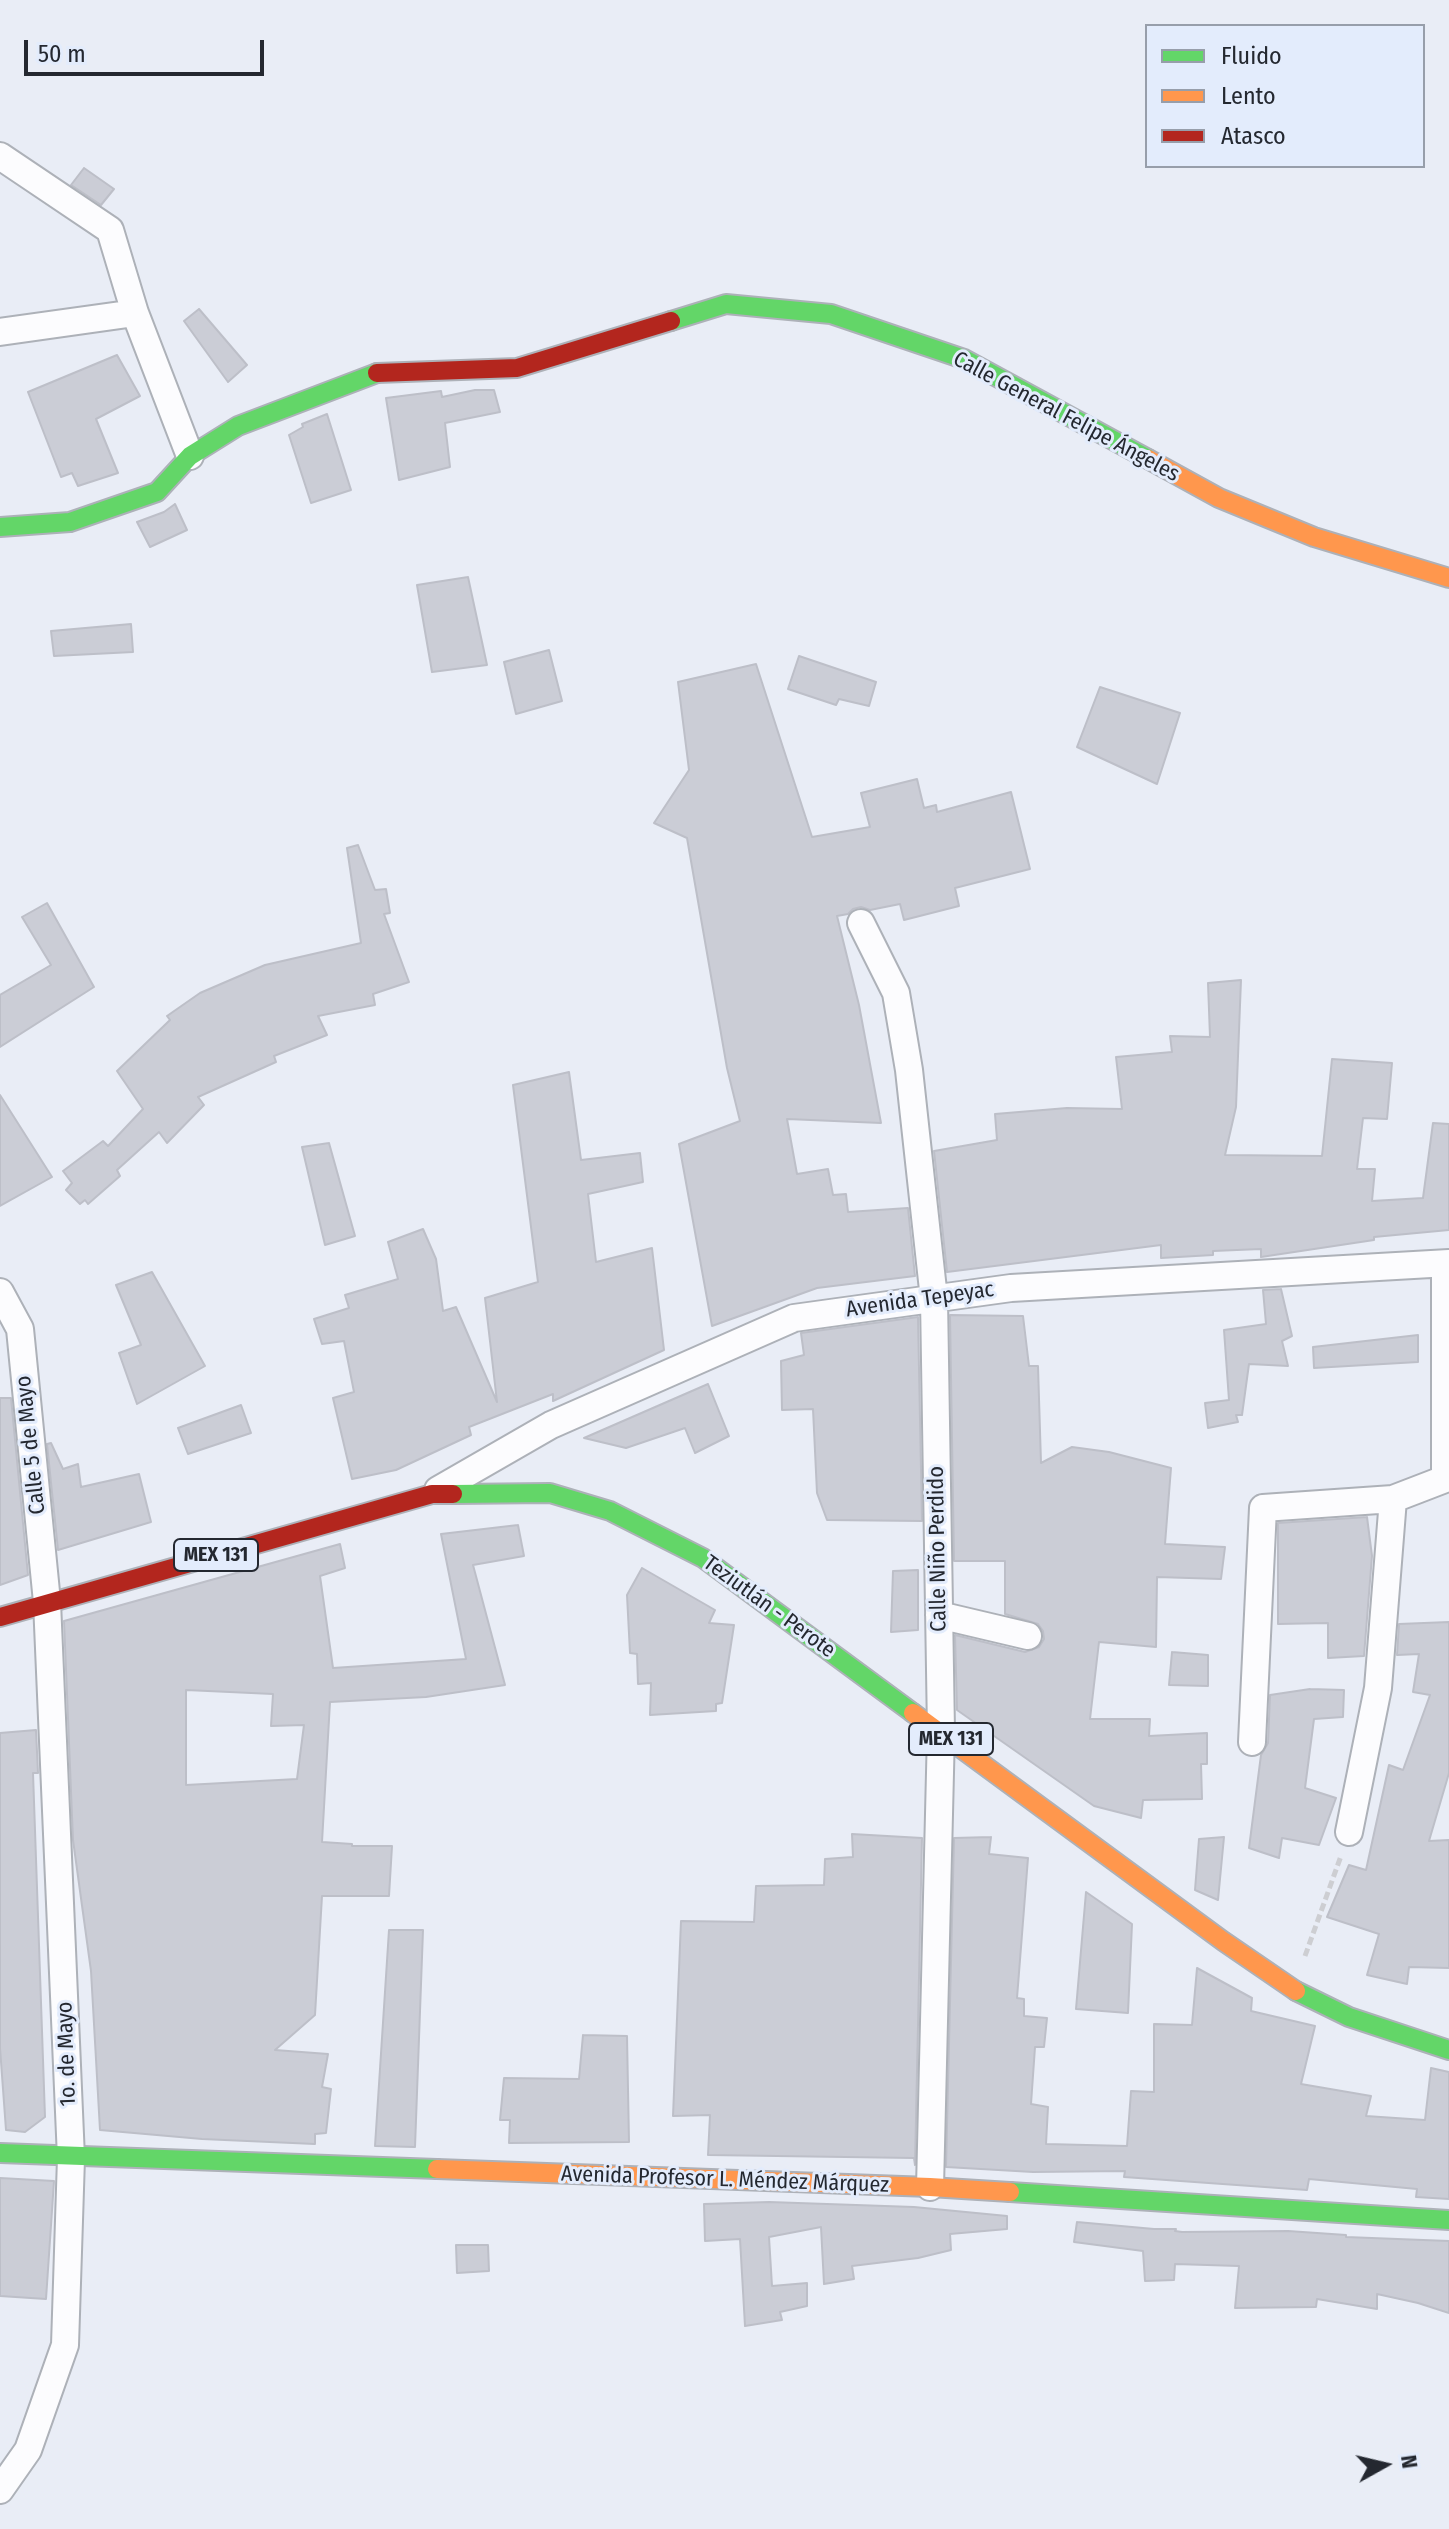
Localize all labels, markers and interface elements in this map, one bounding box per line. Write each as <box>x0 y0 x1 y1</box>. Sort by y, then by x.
scale bar <box>28 24 268 74</box>
legend <box>1145 24 1425 168</box>
text: 50 m <box>38 40 86 68</box>
text: Fluido <box>1221 42 1282 70</box>
text: Lento <box>1221 82 1276 110</box>
text: Atasco <box>1221 122 1286 150</box>
street label: Calle General Felipe Ángeles <box>948 346 1184 488</box>
street label: Avenida Tepeyac <box>844 1277 996 1323</box>
street label: Calle 5 de Mayo <box>11 1374 51 1516</box>
street label: Calle Niño Perdido <box>923 1466 953 1632</box>
road number: MEX 131 <box>174 1539 258 1571</box>
street label: Teziutlán - Perote <box>698 1550 840 1664</box>
road number: MEX 131 <box>909 1723 993 1755</box>
street label: 1o. de Mayo <box>52 2001 82 2107</box>
street label: Avenida Profesor L. Méndez Márquez <box>561 2161 889 2199</box>
north arrow <box>1345 2425 1425 2505</box>
text: N <box>1395 2453 1424 2470</box>

